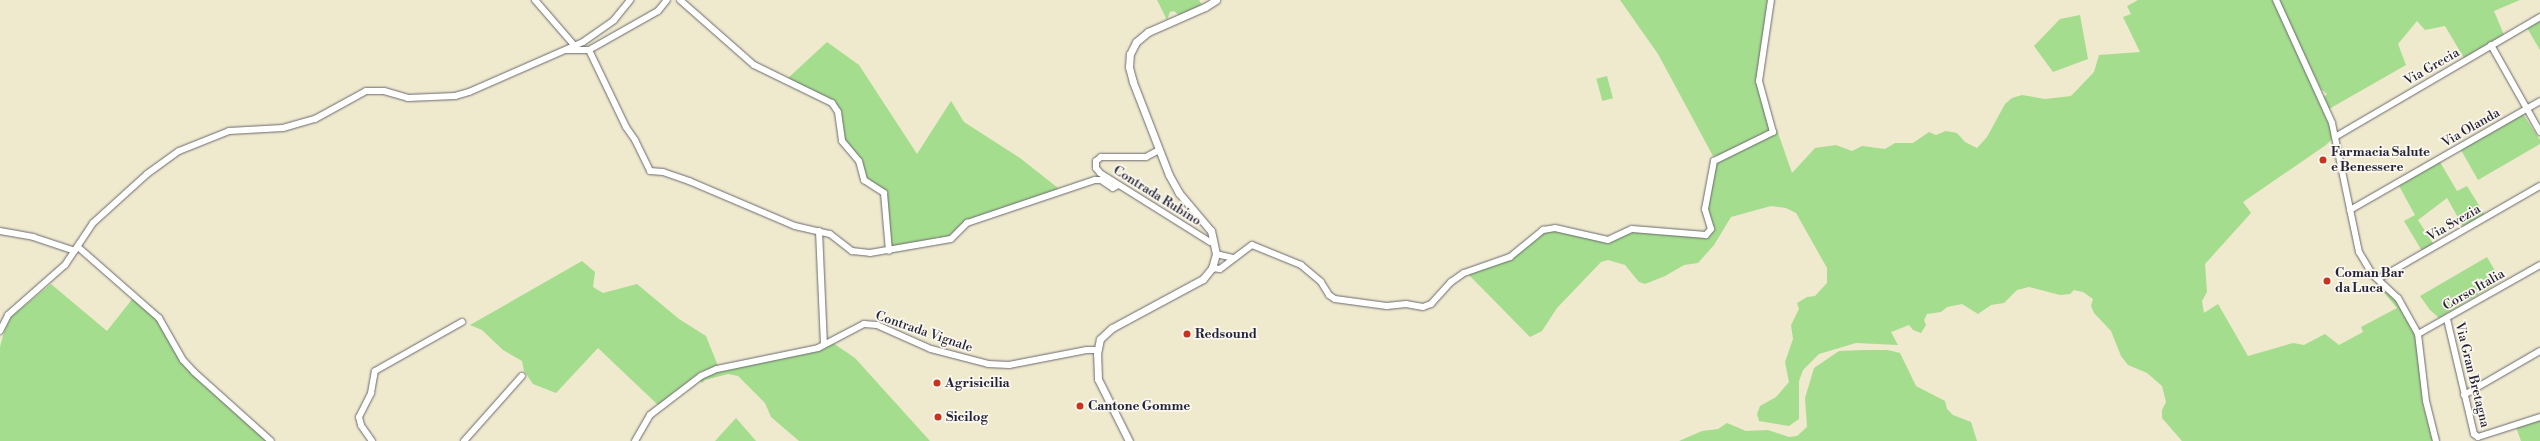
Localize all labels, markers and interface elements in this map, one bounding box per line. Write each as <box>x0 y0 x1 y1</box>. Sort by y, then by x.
street label: Via Grecia <box>2402 45 2462 89</box>
street label: Via Olanda <box>2439 105 2503 151</box>
place label: Farmacia Salute e Benessere <box>2331 145 2430 176</box>
marker: Farmacia Salute e Benessere <box>2318 155 2328 165</box>
street label: Contrada Rubino <box>1110 163 1204 229</box>
street label: Via Svezia <box>2424 201 2484 245</box>
place label: Coman Bar da Luca <box>2335 266 2404 297</box>
street label: Corso Italia <box>2440 266 2508 314</box>
marker: Coman Bar da Luca <box>2322 276 2332 286</box>
street label: Contrada Vignale <box>873 308 975 356</box>
street label: Via Gran Bretagna <box>2451 321 2493 429</box>
place label: Redsound <box>1195 326 1257 342</box>
marker: Redsound <box>1182 329 1192 339</box>
place label: Agrisicilia <box>945 375 1010 391</box>
marker: Agrisicilia <box>932 378 942 388</box>
place label: Cantone Gomme <box>1088 398 1190 414</box>
marker: Cantone Gomme <box>1075 401 1085 411</box>
place label: Sicilog <box>946 409 988 425</box>
marker: Sicilog <box>933 412 943 422</box>

